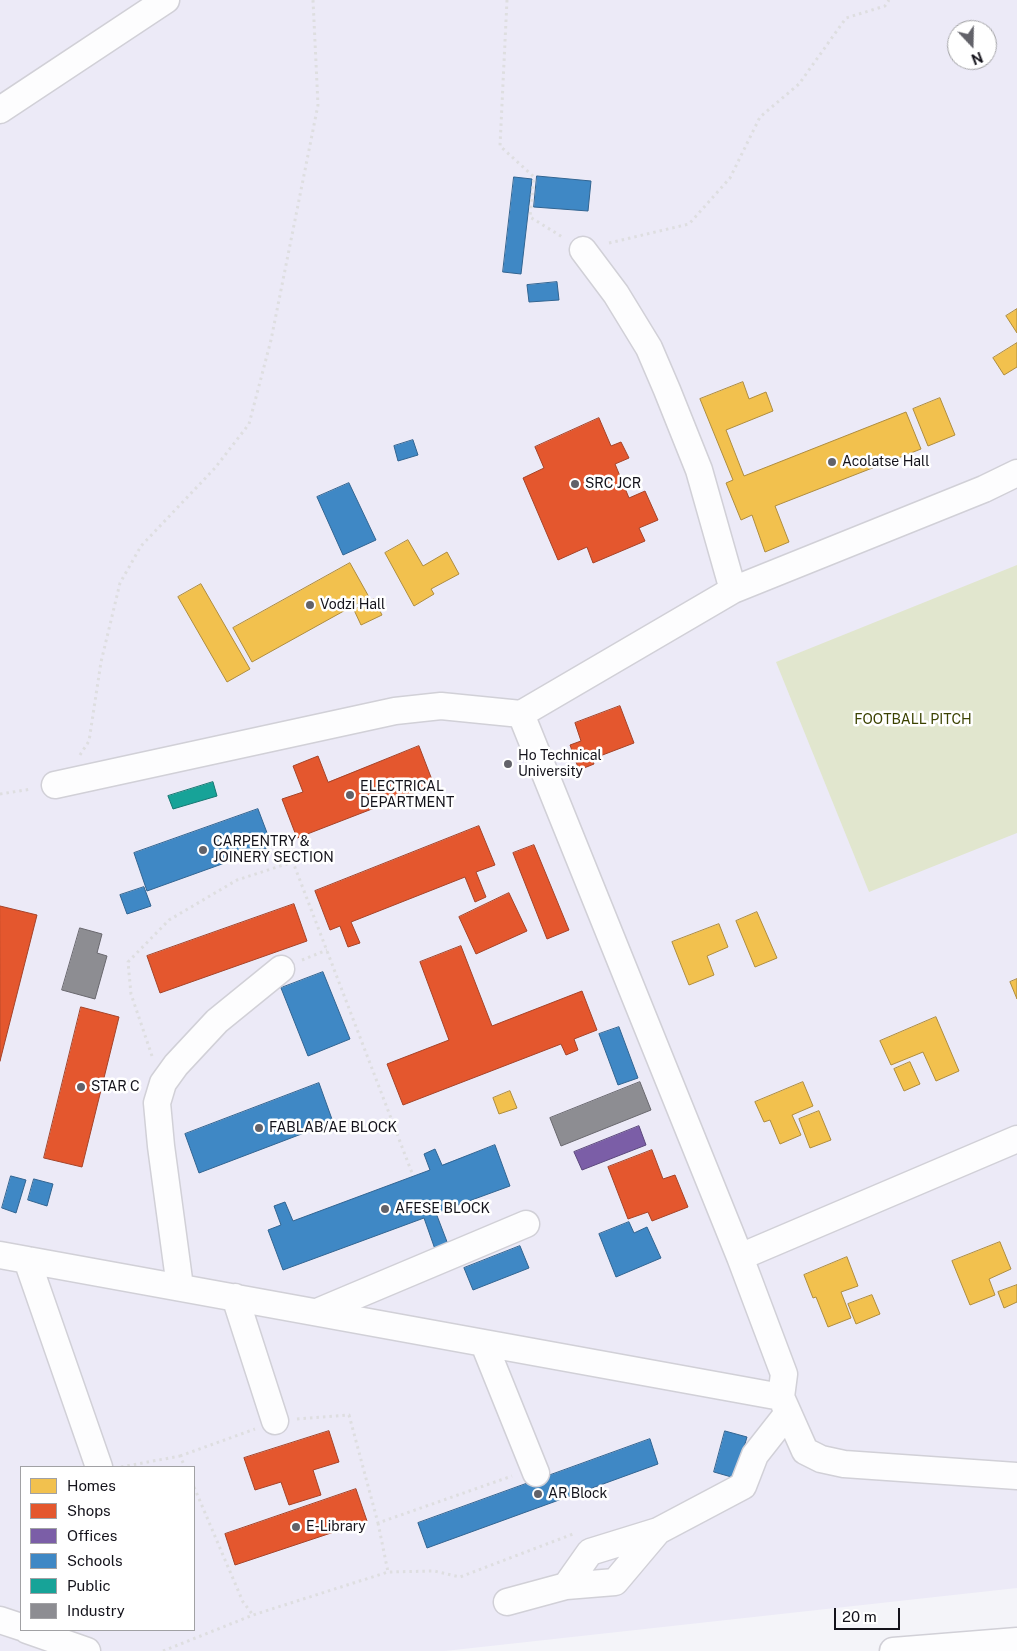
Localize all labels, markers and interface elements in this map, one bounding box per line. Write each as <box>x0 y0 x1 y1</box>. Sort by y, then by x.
north arrow <box>947 20 997 70</box>
text: N <box>969 49 985 67</box>
place label: Acolatse Hall <box>842 454 929 470</box>
marker: Acolatse Hall <box>826 456 838 468</box>
place label: SRC JCR <box>585 476 641 492</box>
marker: SRC JCR <box>569 478 581 490</box>
place label: Vodzi Hall <box>320 597 385 613</box>
marker: Vodzi Hall <box>304 599 316 611</box>
park label: FOOTBALL PITCH <box>854 712 972 728</box>
place label: Ho Technical University <box>518 748 602 780</box>
marker: Ho Technical University <box>502 758 514 770</box>
place label: ELECTRICAL DEPARTMENT <box>360 779 454 812</box>
marker: ELECTRICAL DEPARTMENT <box>344 789 356 801</box>
place label: CARPENTRY & JOINERY SECTION <box>213 834 334 866</box>
marker: CARPENTRY & JOINERY SECTION <box>197 844 209 856</box>
place label: STAR C <box>91 1079 140 1095</box>
marker: STAR C <box>75 1081 87 1093</box>
place label: FABLAB/AE BLOCK <box>269 1120 397 1136</box>
marker: FABLAB/AE BLOCK <box>253 1122 265 1134</box>
place label: AFESE BLOCK <box>395 1201 490 1217</box>
marker: AFESE BLOCK <box>379 1203 391 1215</box>
legend <box>20 1466 195 1631</box>
text: Homes <box>67 1477 116 1494</box>
place label: AR Block <box>548 1486 607 1502</box>
marker: AR Block <box>532 1488 544 1500</box>
text: Shops <box>67 1502 111 1519</box>
place label: E-Library <box>306 1519 366 1535</box>
marker: E-Library <box>290 1521 302 1533</box>
text: Offices <box>67 1527 117 1544</box>
text: Schools <box>67 1552 123 1569</box>
text: Public <box>67 1577 111 1594</box>
scale bar <box>837 1598 903 1630</box>
text: Industry <box>67 1602 125 1619</box>
text: 20 m <box>842 1608 877 1625</box>

